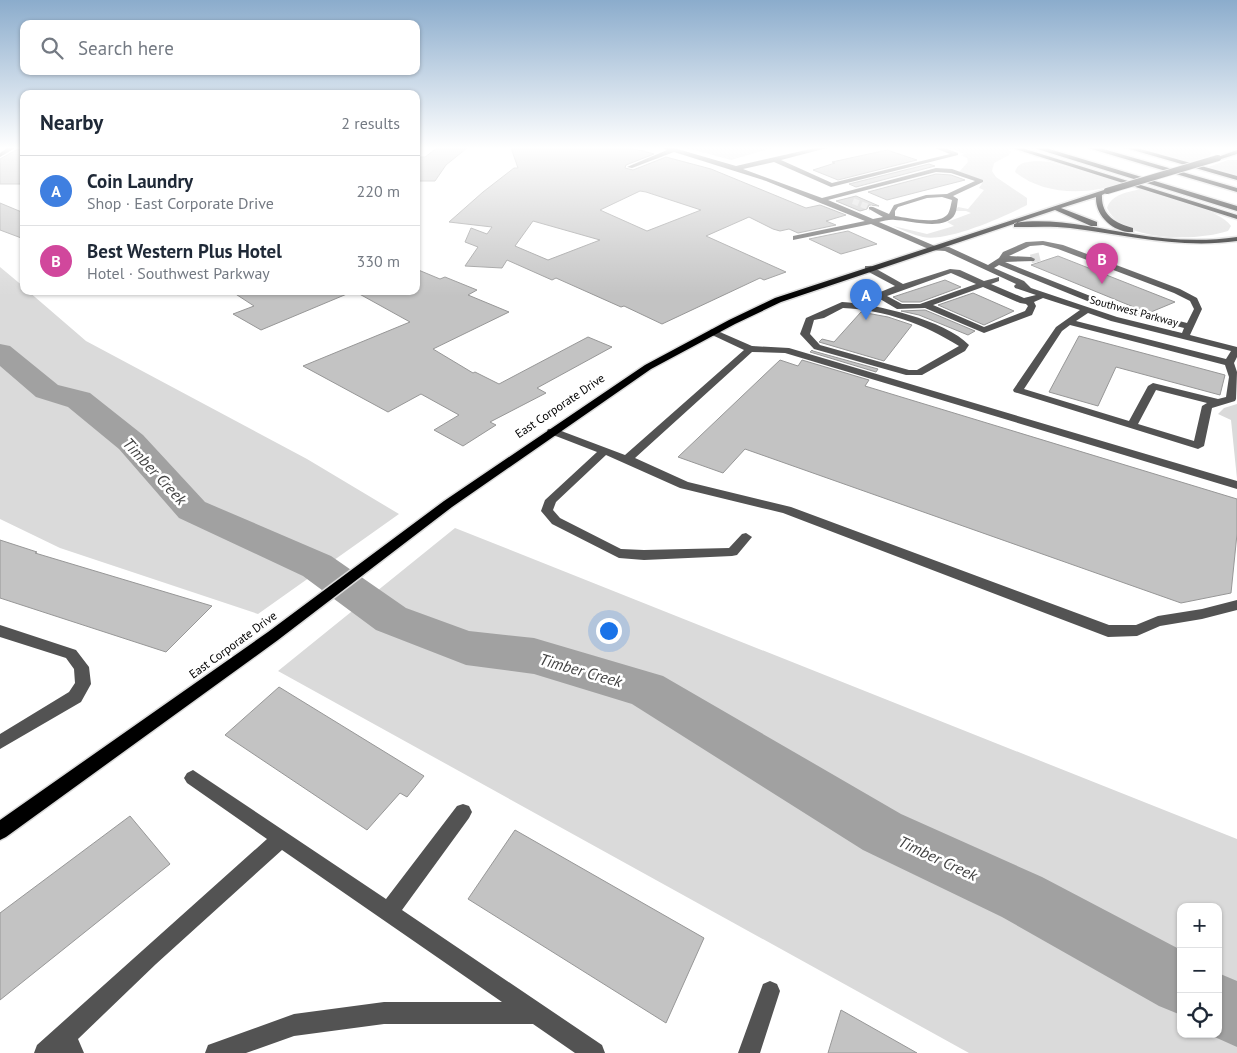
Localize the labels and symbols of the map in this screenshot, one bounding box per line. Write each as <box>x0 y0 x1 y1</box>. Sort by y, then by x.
pin: B <box>1086 243 1118 284</box>
pin: A <box>850 279 882 320</box>
street label: Southwest Parkway <box>1088 292 1181 330</box>
street label: East Corporate Drive <box>512 370 607 441</box>
water label: Timber Creek <box>119 433 192 509</box>
street label: East Corporate Drive <box>186 608 279 681</box>
your location <box>596 618 622 644</box>
water label: Timber Creek <box>537 649 625 692</box>
water label: Timber Creek <box>895 831 981 885</box>

